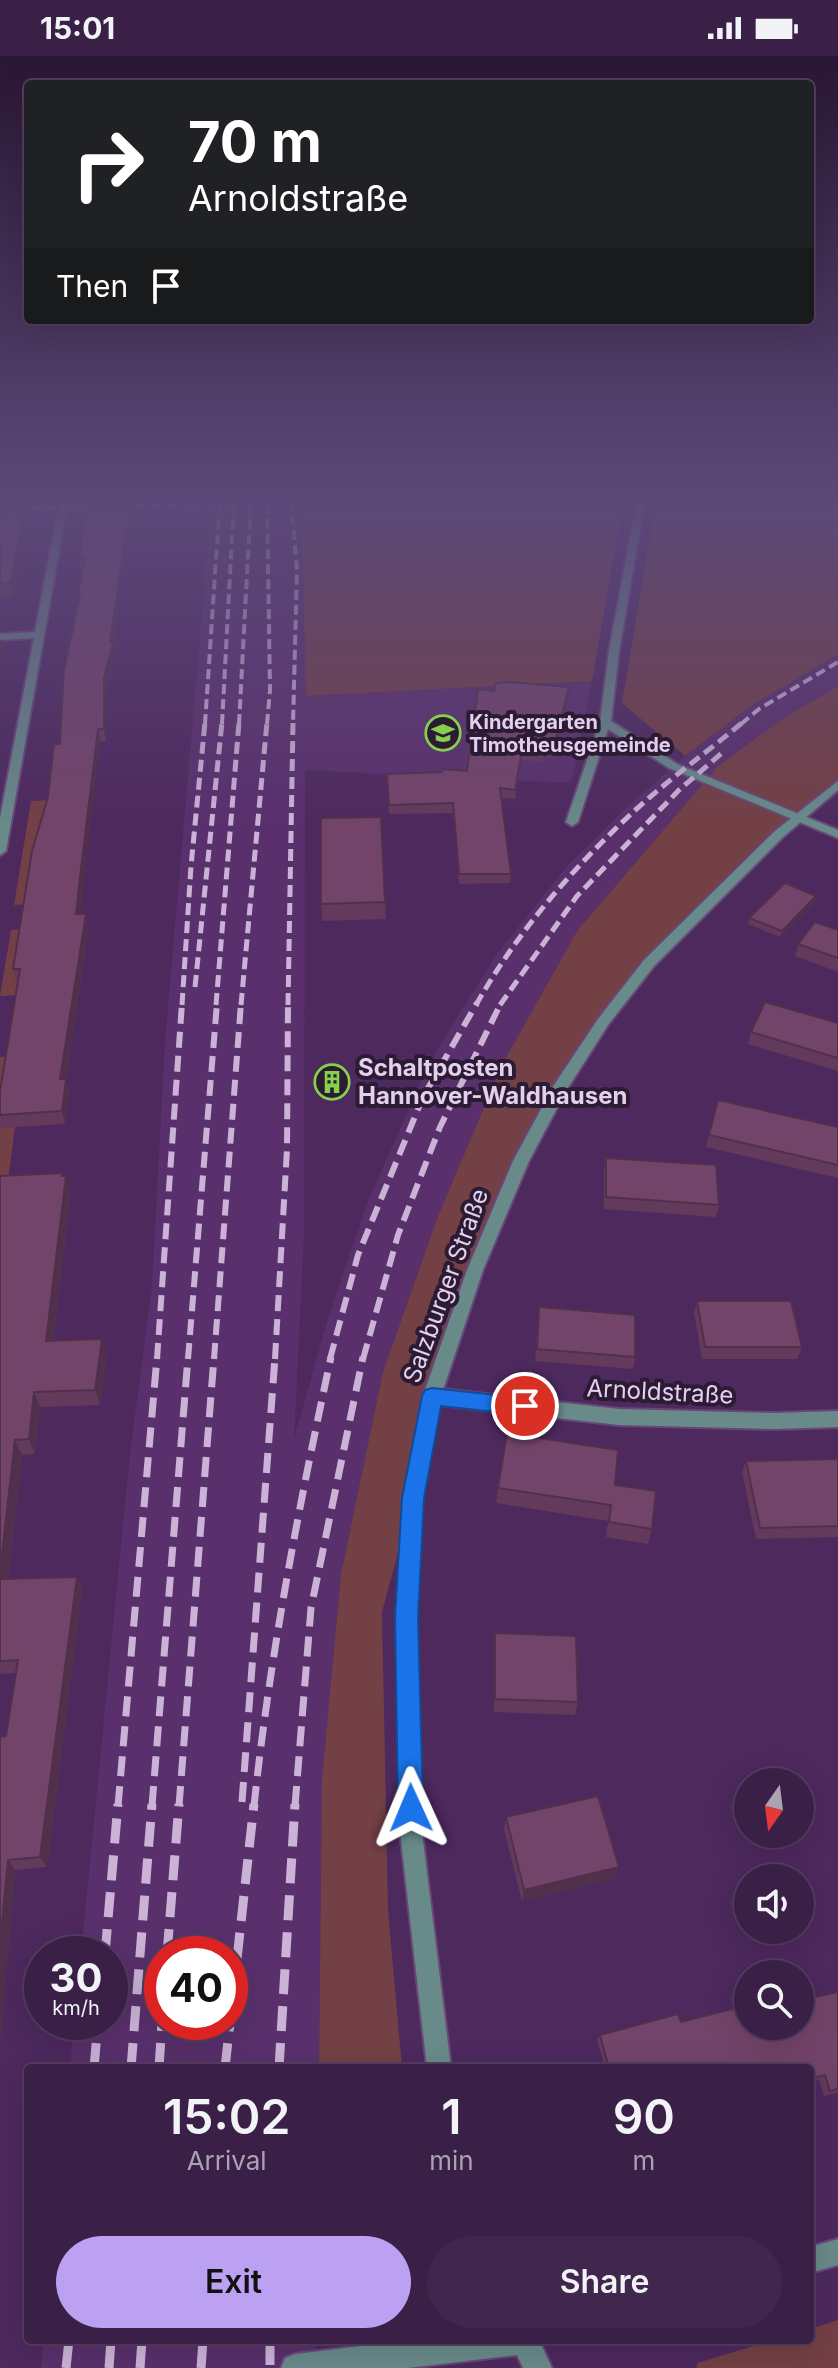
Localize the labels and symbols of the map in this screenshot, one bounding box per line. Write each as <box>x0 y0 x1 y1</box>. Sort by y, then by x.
place label: Kindergarten Timotheusgemeinde <box>469 710 671 757</box>
school or university icon: Kindergarten Timotheusgemeinde <box>424 714 462 752</box>
place label: Schaltposten Hannover-Waldhausen <box>358 1053 627 1110</box>
building icon: Schaltposten Hannover-Waldhausen <box>313 1063 351 1101</box>
street label: Salzburger Straße <box>397 1185 494 1387</box>
pin <box>491 1372 559 1440</box>
street label: Arnoldstraße <box>586 1373 734 1410</box>
position arrow <box>369 1766 453 1850</box>
north arrow <box>734 1768 814 1848</box>
speed limit sign: 40 <box>144 1936 248 2040</box>

